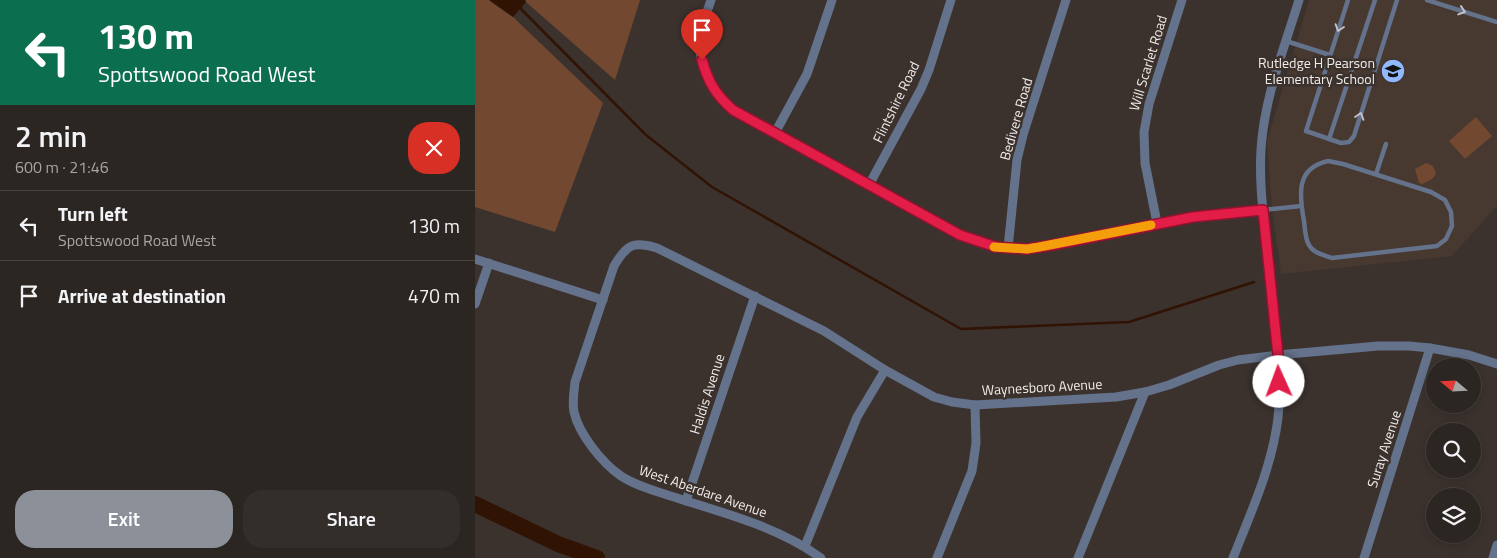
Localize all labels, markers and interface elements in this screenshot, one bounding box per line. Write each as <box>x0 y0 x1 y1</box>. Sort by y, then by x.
one-way arrow <box>1458 6 1466 16</box>
text: 130 m <box>98 9 194 63</box>
pin <box>681 9 723 60</box>
street label: Will Scarlet Road <box>1123 12 1172 113</box>
icon: arrive <box>688 16 716 44</box>
icon: left <box>15 20 80 85</box>
one-way arrow <box>1335 23 1345 31</box>
place label: Rutledge H Pearson Elementary School <box>1258 52 1375 89</box>
text: Spottswood Road West <box>98 57 316 91</box>
street label: Flintshire Road <box>867 57 924 146</box>
school or university icon: Rutledge H Pearson Elementary School <box>1380 58 1406 84</box>
street label: Bedivere Road <box>994 75 1037 163</box>
text: 2 min <box>15 113 87 159</box>
one-way arrow <box>1354 113 1364 121</box>
button: close <box>408 122 460 174</box>
text: 600 m · 21:46 <box>15 155 109 179</box>
text: Turn left <box>58 199 128 228</box>
text: 130 m <box>408 211 460 240</box>
icon: left <box>15 212 43 240</box>
text: Spottswood Road West <box>58 228 216 252</box>
text: Arrive at destination <box>58 281 226 310</box>
text: 470 m <box>408 281 460 310</box>
icon: arrive <box>15 282 43 310</box>
street label: Haldis Avenue <box>684 351 729 437</box>
position arrow <box>1252 355 1304 407</box>
north arrow <box>1426 358 1481 412</box>
map controls <box>1426 358 1481 543</box>
street label: Waynesboro Avenue <box>981 373 1103 400</box>
street label: Suray Avenue <box>1361 407 1406 490</box>
button: search <box>1426 423 1481 478</box>
street label: West Aberdare Avenue <box>636 459 770 522</box>
button: layers <box>1426 488 1481 543</box>
button: Exit <box>15 490 233 548</box>
button: Share <box>243 490 460 548</box>

